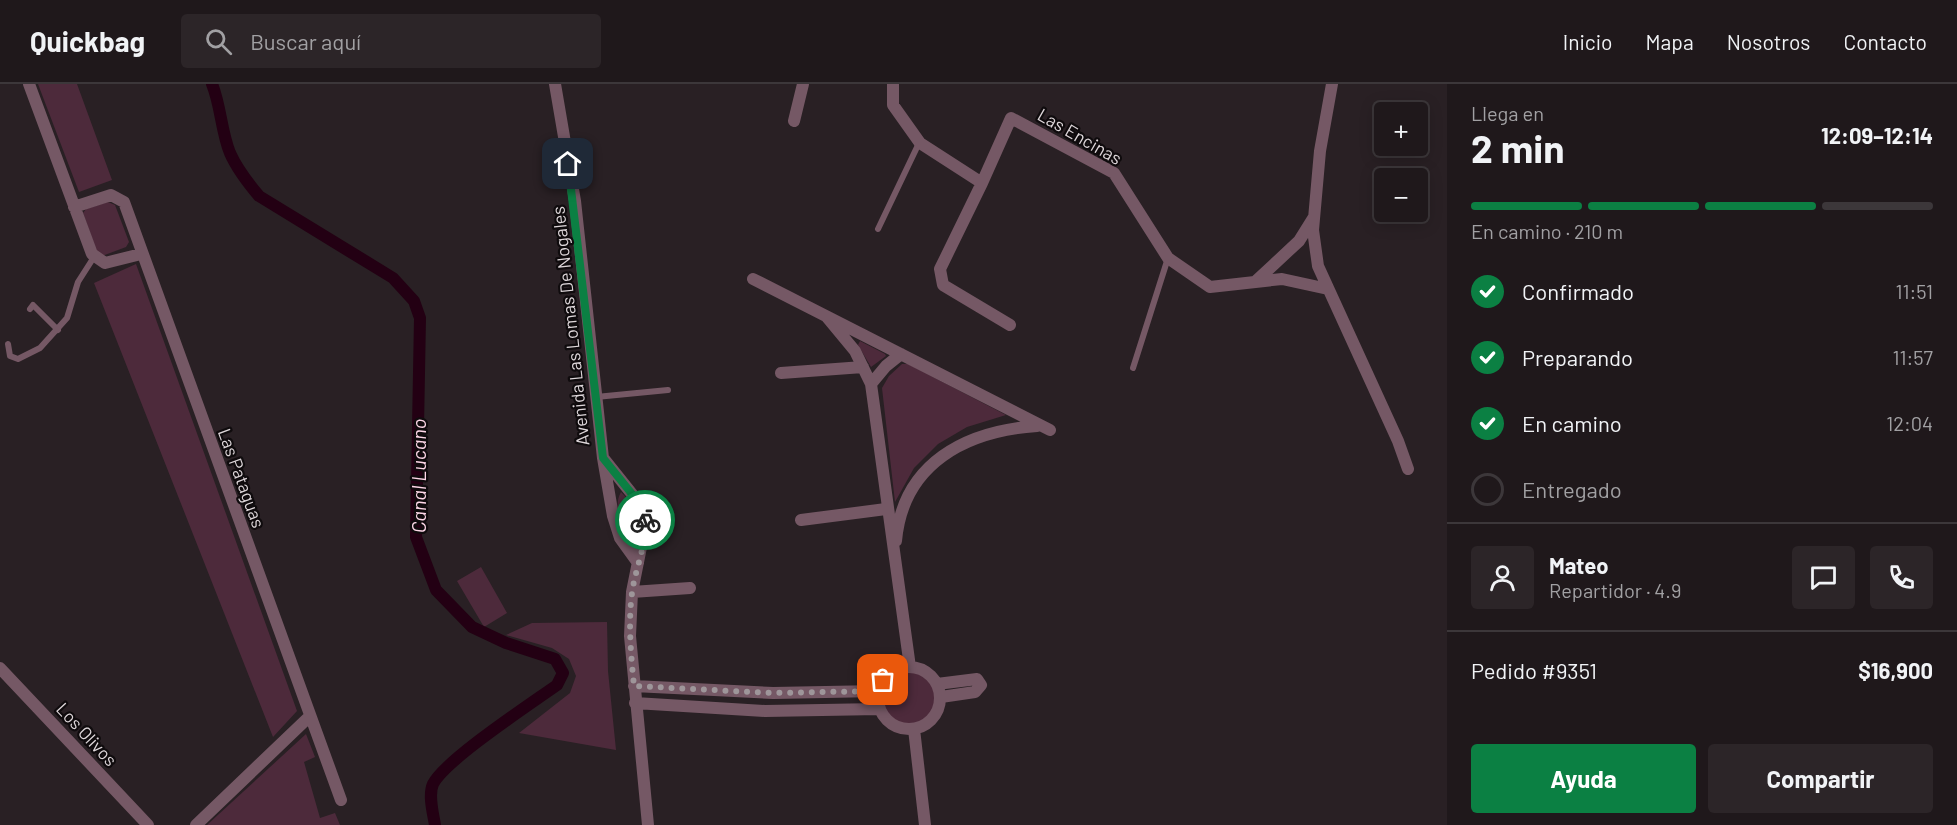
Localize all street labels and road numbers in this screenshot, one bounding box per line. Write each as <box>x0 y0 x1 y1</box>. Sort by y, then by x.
street label: Las Encinas <box>1034 103 1126 169</box>
street label: Avenida Las Lomas De Nogales <box>546 205 594 447</box>
street label: Las Pataguas <box>214 425 270 531</box>
street label: Los Olivos <box>52 698 122 770</box>

